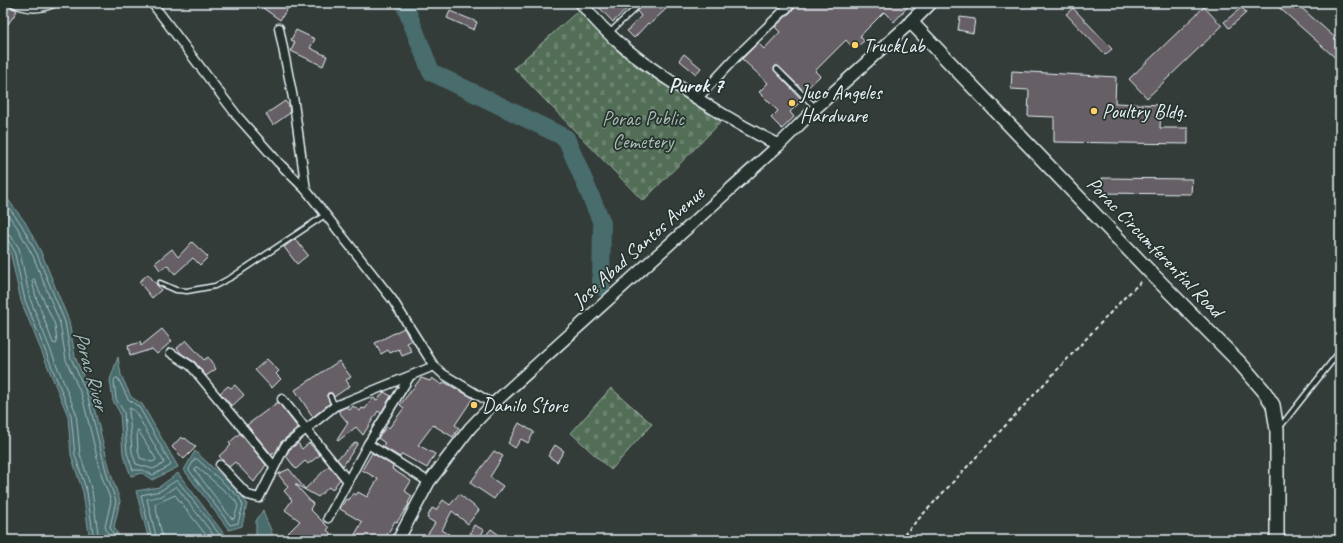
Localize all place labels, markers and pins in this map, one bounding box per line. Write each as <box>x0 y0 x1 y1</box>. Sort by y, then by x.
place label: TruckLab <box>863 33 926 58</box>
marker: TruckLab <box>850 40 860 50</box>
place label: Juco Angeles Hardware <box>799 80 884 128</box>
marker: Juco Angeles Hardware <box>787 98 797 108</box>
place label: Poultry Bldg. <box>1102 99 1187 124</box>
marker: Poultry Bldg. <box>1089 106 1099 116</box>
place label: Danilo Store <box>482 393 569 418</box>
marker: Danilo Store <box>469 400 479 410</box>

